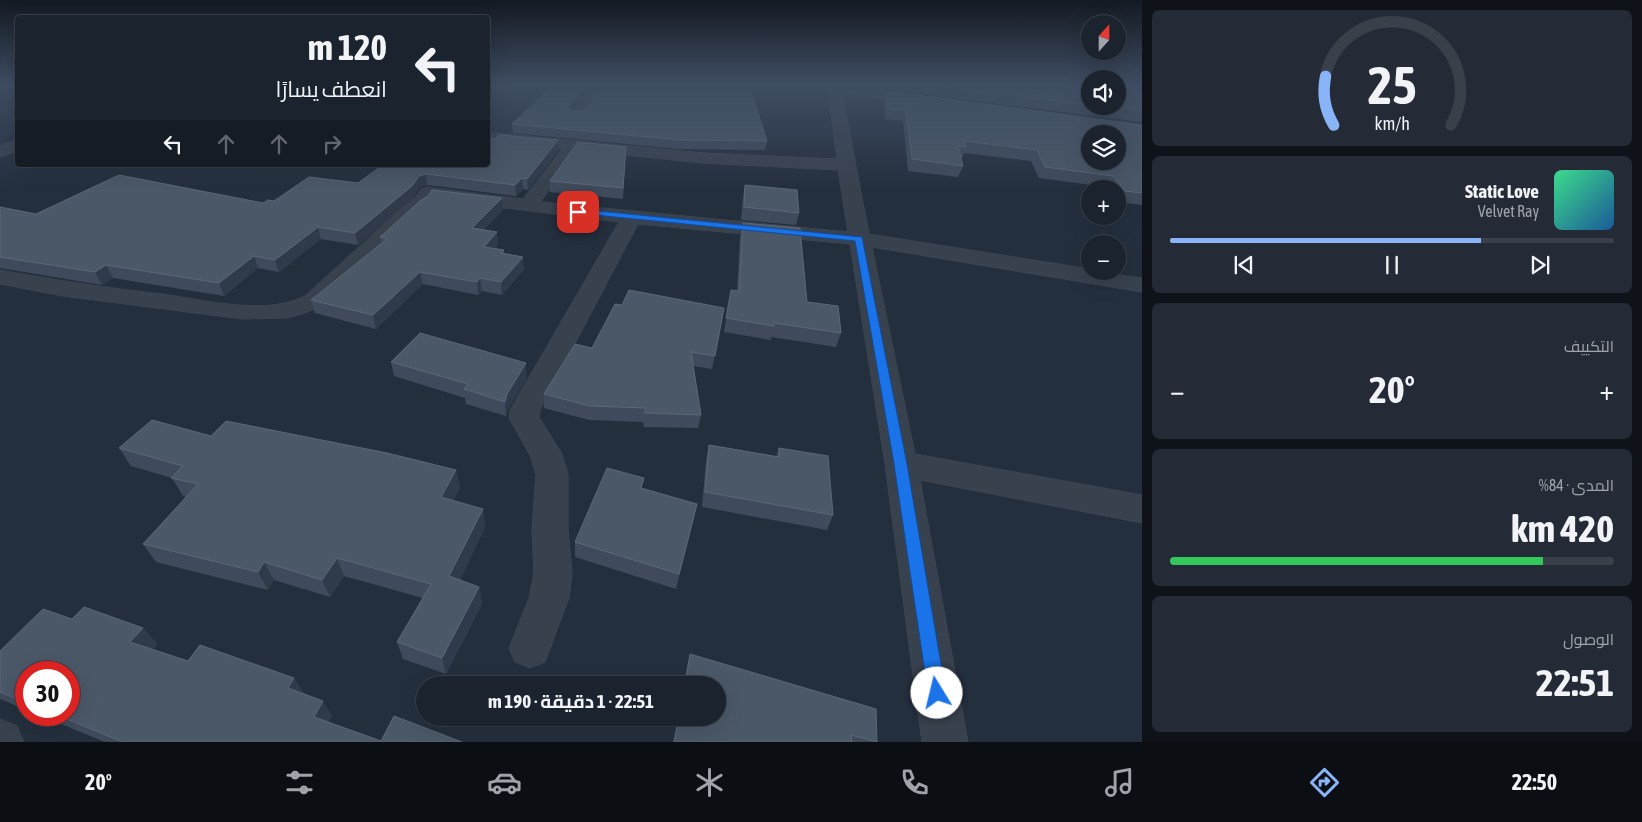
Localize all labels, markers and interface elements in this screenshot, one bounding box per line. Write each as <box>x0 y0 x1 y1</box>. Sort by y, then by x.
north arrow <box>1081 15 1126 60</box>
map controls <box>1081 15 1126 280</box>
text: 120 m <box>308 27 387 67</box>
icon: left <box>405 35 470 100</box>
text: 25 <box>1368 55 1416 115</box>
button: sound <box>1081 70 1126 115</box>
text: انعطف يسارًا <box>276 76 387 102</box>
text: km/h <box>1374 113 1410 134</box>
button: layers <box>1081 125 1126 170</box>
icon: left <box>159 130 187 158</box>
icon: ahead <box>212 130 240 158</box>
icon: ahead <box>265 130 293 158</box>
icon: right <box>318 130 346 158</box>
button: + <box>1081 180 1126 225</box>
text: Static Love <box>1465 180 1539 202</box>
pin <box>557 191 599 233</box>
icon: arrive <box>564 198 592 226</box>
text: Velvet Ray <box>1478 202 1539 220</box>
button: − <box>1081 235 1126 280</box>
icon: previous <box>1230 251 1258 279</box>
icon: pause <box>1378 251 1406 279</box>
icon: next <box>1526 251 1554 279</box>
text: التكييف <box>1564 337 1614 355</box>
text: 20° <box>1369 368 1415 411</box>
text: − <box>1170 374 1185 406</box>
text: + <box>1599 374 1614 406</box>
text: المدى · 84% <box>1539 476 1614 494</box>
text: 420 km <box>1511 507 1614 550</box>
text: الوصول <box>1563 630 1614 648</box>
speed limit sign: 30 <box>15 661 80 726</box>
text: 22:51 <box>1536 661 1614 704</box>
position arrow <box>910 666 962 718</box>
text: 22:51 · 1 دقيقة · 190 m <box>488 690 654 712</box>
icon: filters <box>282 765 317 800</box>
icon: car <box>487 765 522 800</box>
icon: climate <box>692 765 727 800</box>
icon: phone <box>897 765 932 800</box>
icon: music <box>1102 765 1137 800</box>
icon: directions <box>1307 765 1342 800</box>
text: 20° <box>85 769 112 795</box>
text: 22:50 <box>1512 769 1557 795</box>

